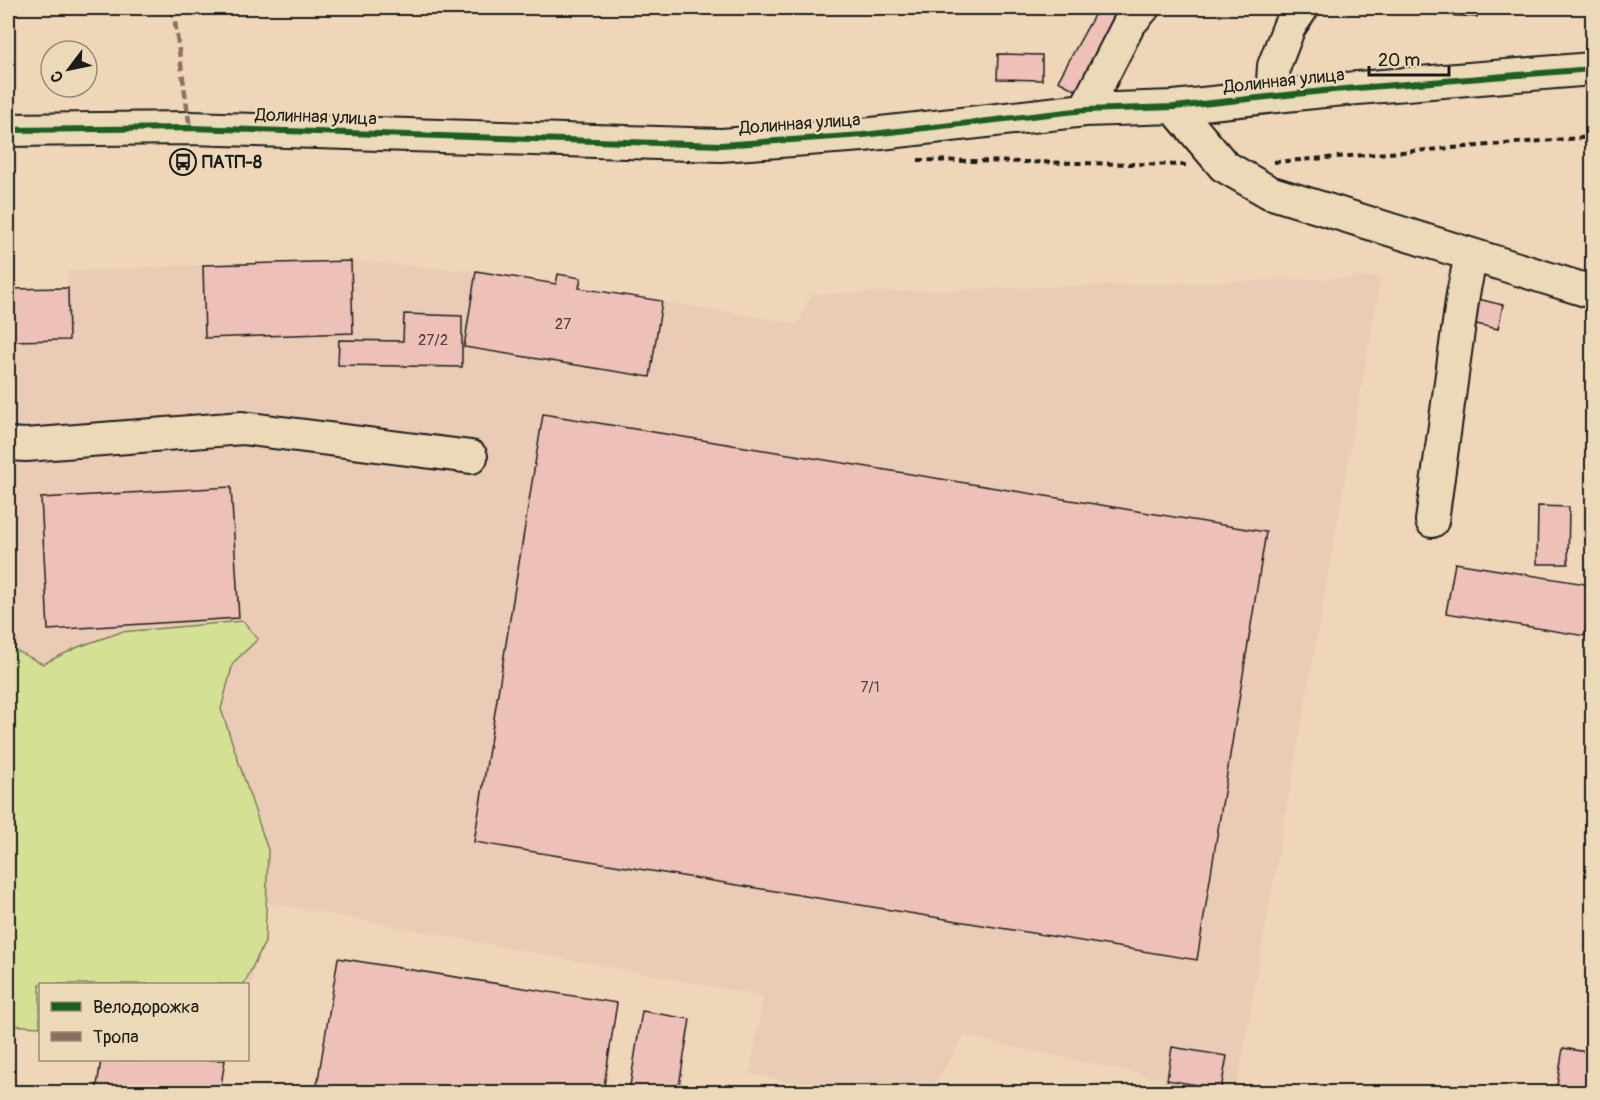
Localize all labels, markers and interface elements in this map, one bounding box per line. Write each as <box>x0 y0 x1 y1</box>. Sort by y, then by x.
north arrow <box>39 39 99 99</box>
scale bar <box>1369 39 1448 77</box>
text: 20 m <box>1378 49 1420 72</box>
street label: Долинная улица <box>1221 63 1346 99</box>
text: С <box>46 67 68 86</box>
street label: Долинная улица <box>254 103 377 131</box>
street label: Долинная улица <box>738 108 861 140</box>
bus stop icon: ПАТП-8 <box>168 147 198 177</box>
place label: ПАТП-8 <box>202 151 262 174</box>
house number: 27 <box>555 315 571 334</box>
house number: 27/2 <box>418 331 448 350</box>
house number: 7/1 <box>860 678 880 697</box>
legend <box>39 983 249 1061</box>
text: Велодорожка <box>93 996 199 1019</box>
text: Тропа <box>93 1026 139 1049</box>

